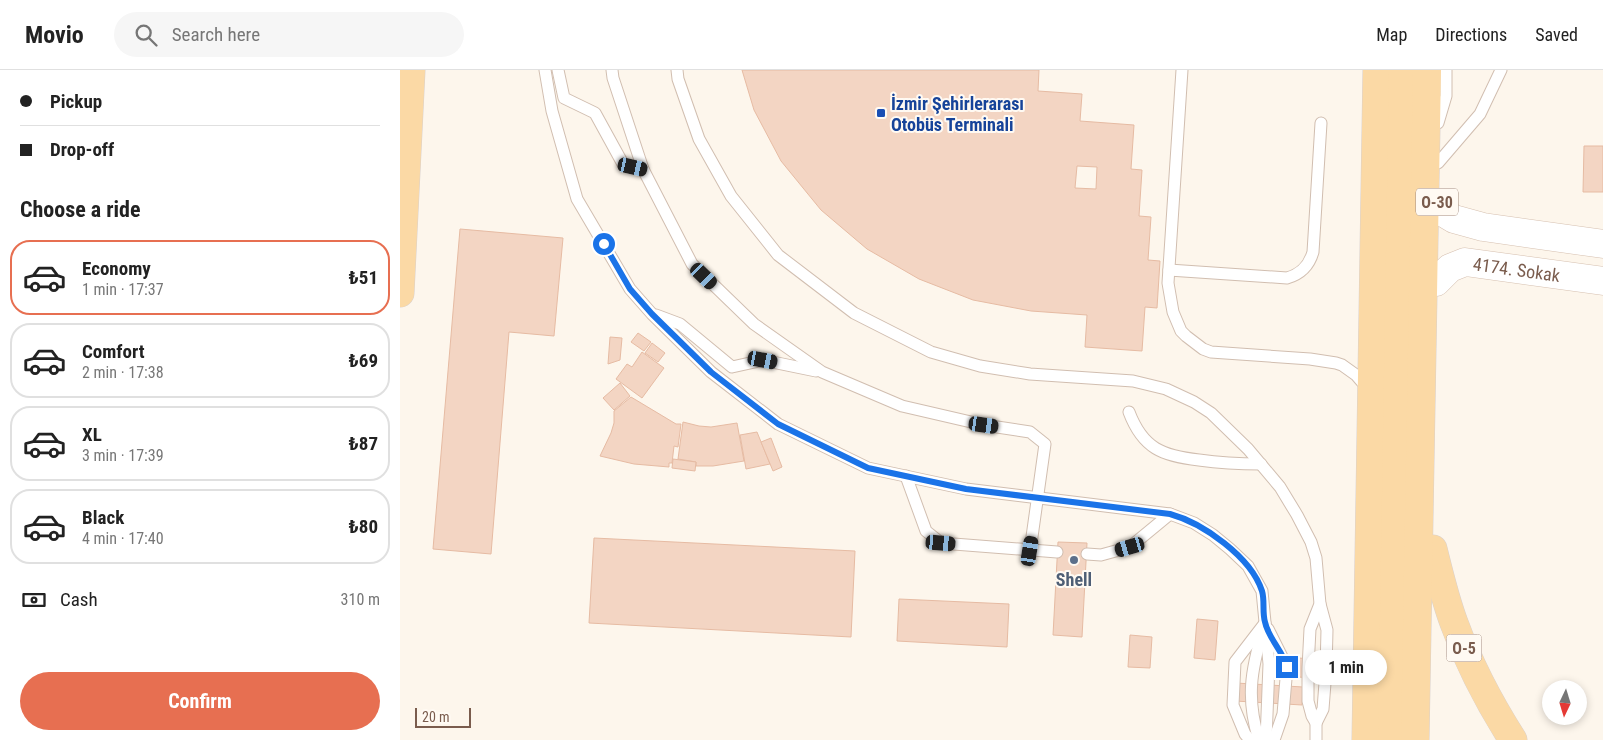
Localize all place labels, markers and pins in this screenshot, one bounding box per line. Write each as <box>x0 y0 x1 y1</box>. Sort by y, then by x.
place label: İzmir Şehirlerarası Otobüs Terminali <box>891 93 1024 135</box>
marker: İzmir Şehirlerarası Otobüs Terminali <box>875 107 887 119</box>
marker: Shell <box>1068 554 1080 566</box>
place label: Shell <box>1056 569 1092 590</box>

